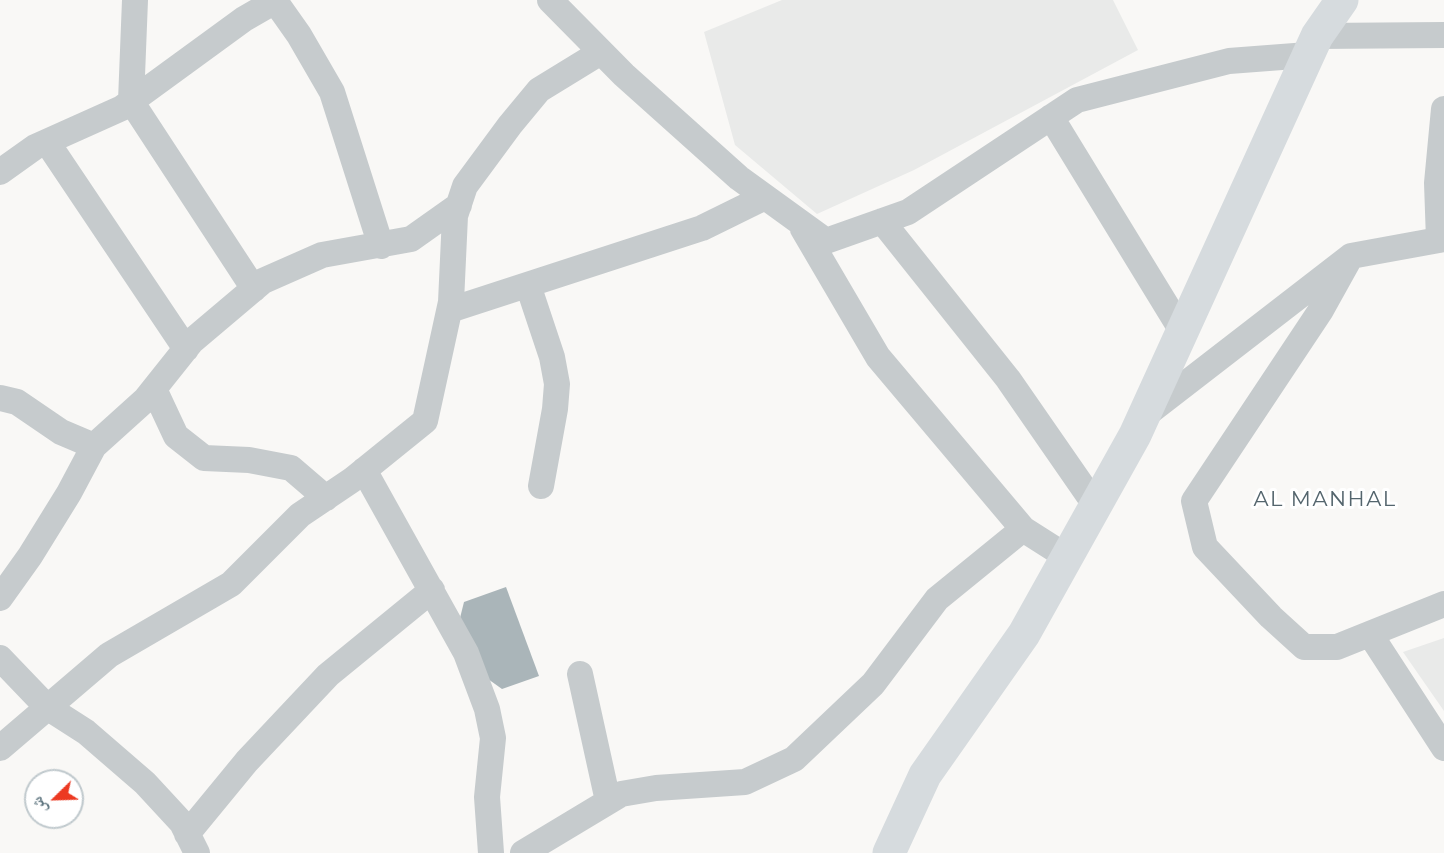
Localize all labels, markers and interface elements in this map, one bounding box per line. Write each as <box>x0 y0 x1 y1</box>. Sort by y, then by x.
district label: AL MANHAL <box>1253 487 1397 513</box>
north arrow <box>24 769 84 829</box>
text: ش <box>27 794 51 817</box>

